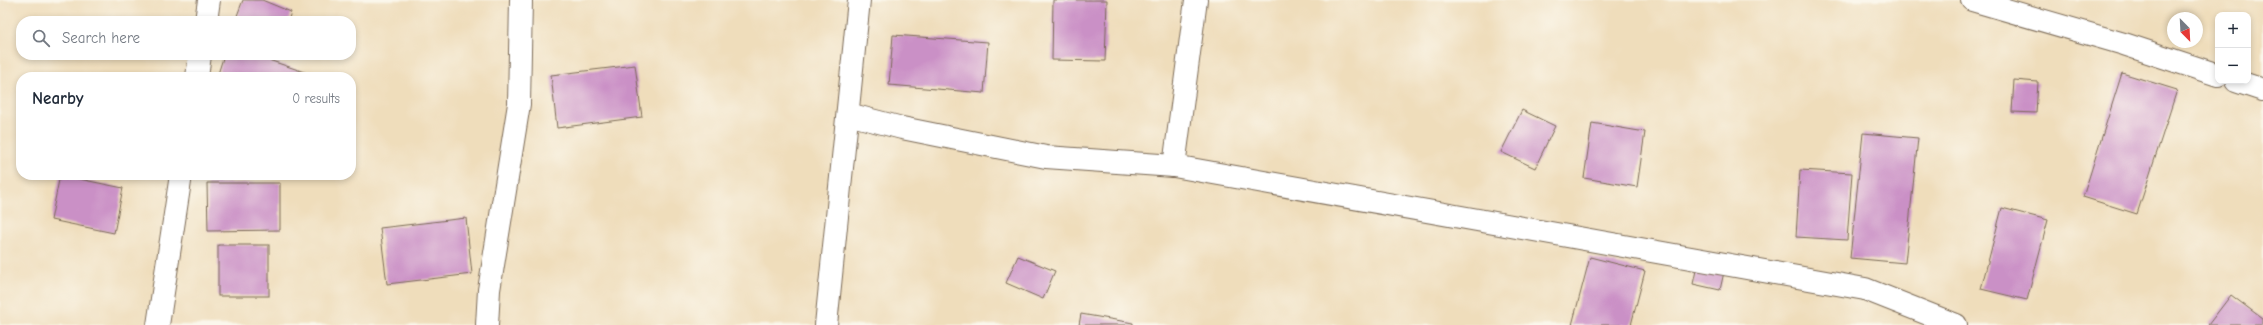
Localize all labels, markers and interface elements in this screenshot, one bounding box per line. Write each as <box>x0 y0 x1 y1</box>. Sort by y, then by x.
north arrow <box>2167 12 2203 48</box>
map controls <box>2215 12 2251 84</box>
button: + <box>2215 12 2251 48</box>
search box <box>16 16 356 60</box>
icon: search <box>30 27 52 49</box>
text: Search here <box>62 29 140 47</box>
button: − <box>2215 48 2251 84</box>
text: Nearby <box>32 89 83 108</box>
text: 0 results <box>292 91 340 106</box>

